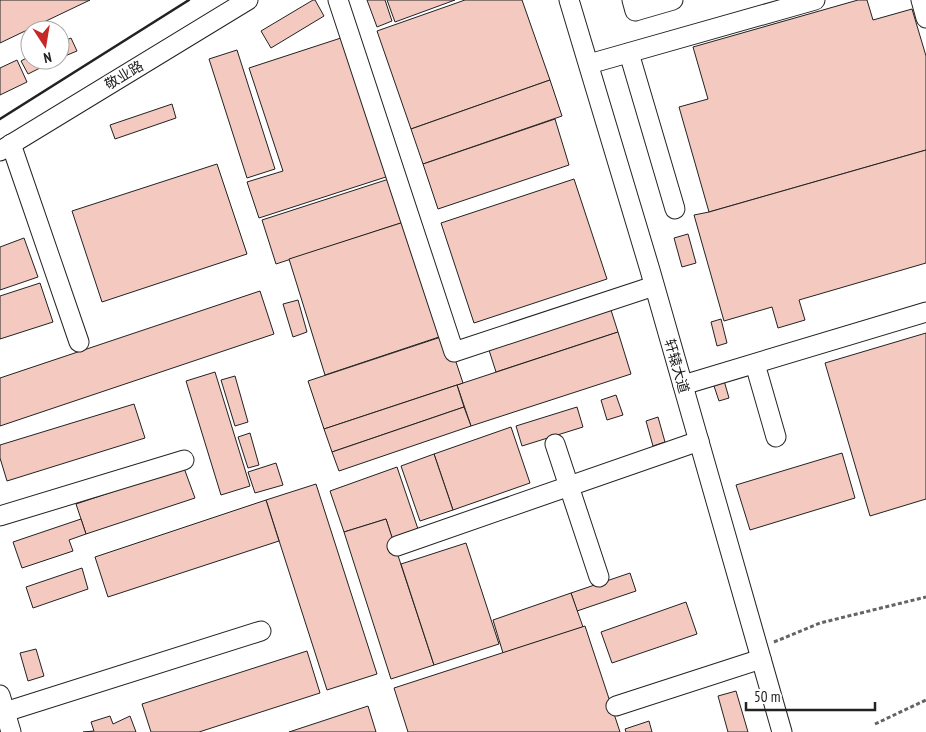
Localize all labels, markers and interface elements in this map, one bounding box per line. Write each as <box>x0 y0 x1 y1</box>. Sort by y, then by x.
north arrow <box>20 20 70 70</box>
text: N <box>42 48 53 67</box>
street label: 敬业路 <box>101 56 147 94</box>
street label: 轩辕大道 <box>661 337 693 395</box>
scale bar <box>746 680 875 712</box>
text: 50 m <box>754 687 780 706</box>

